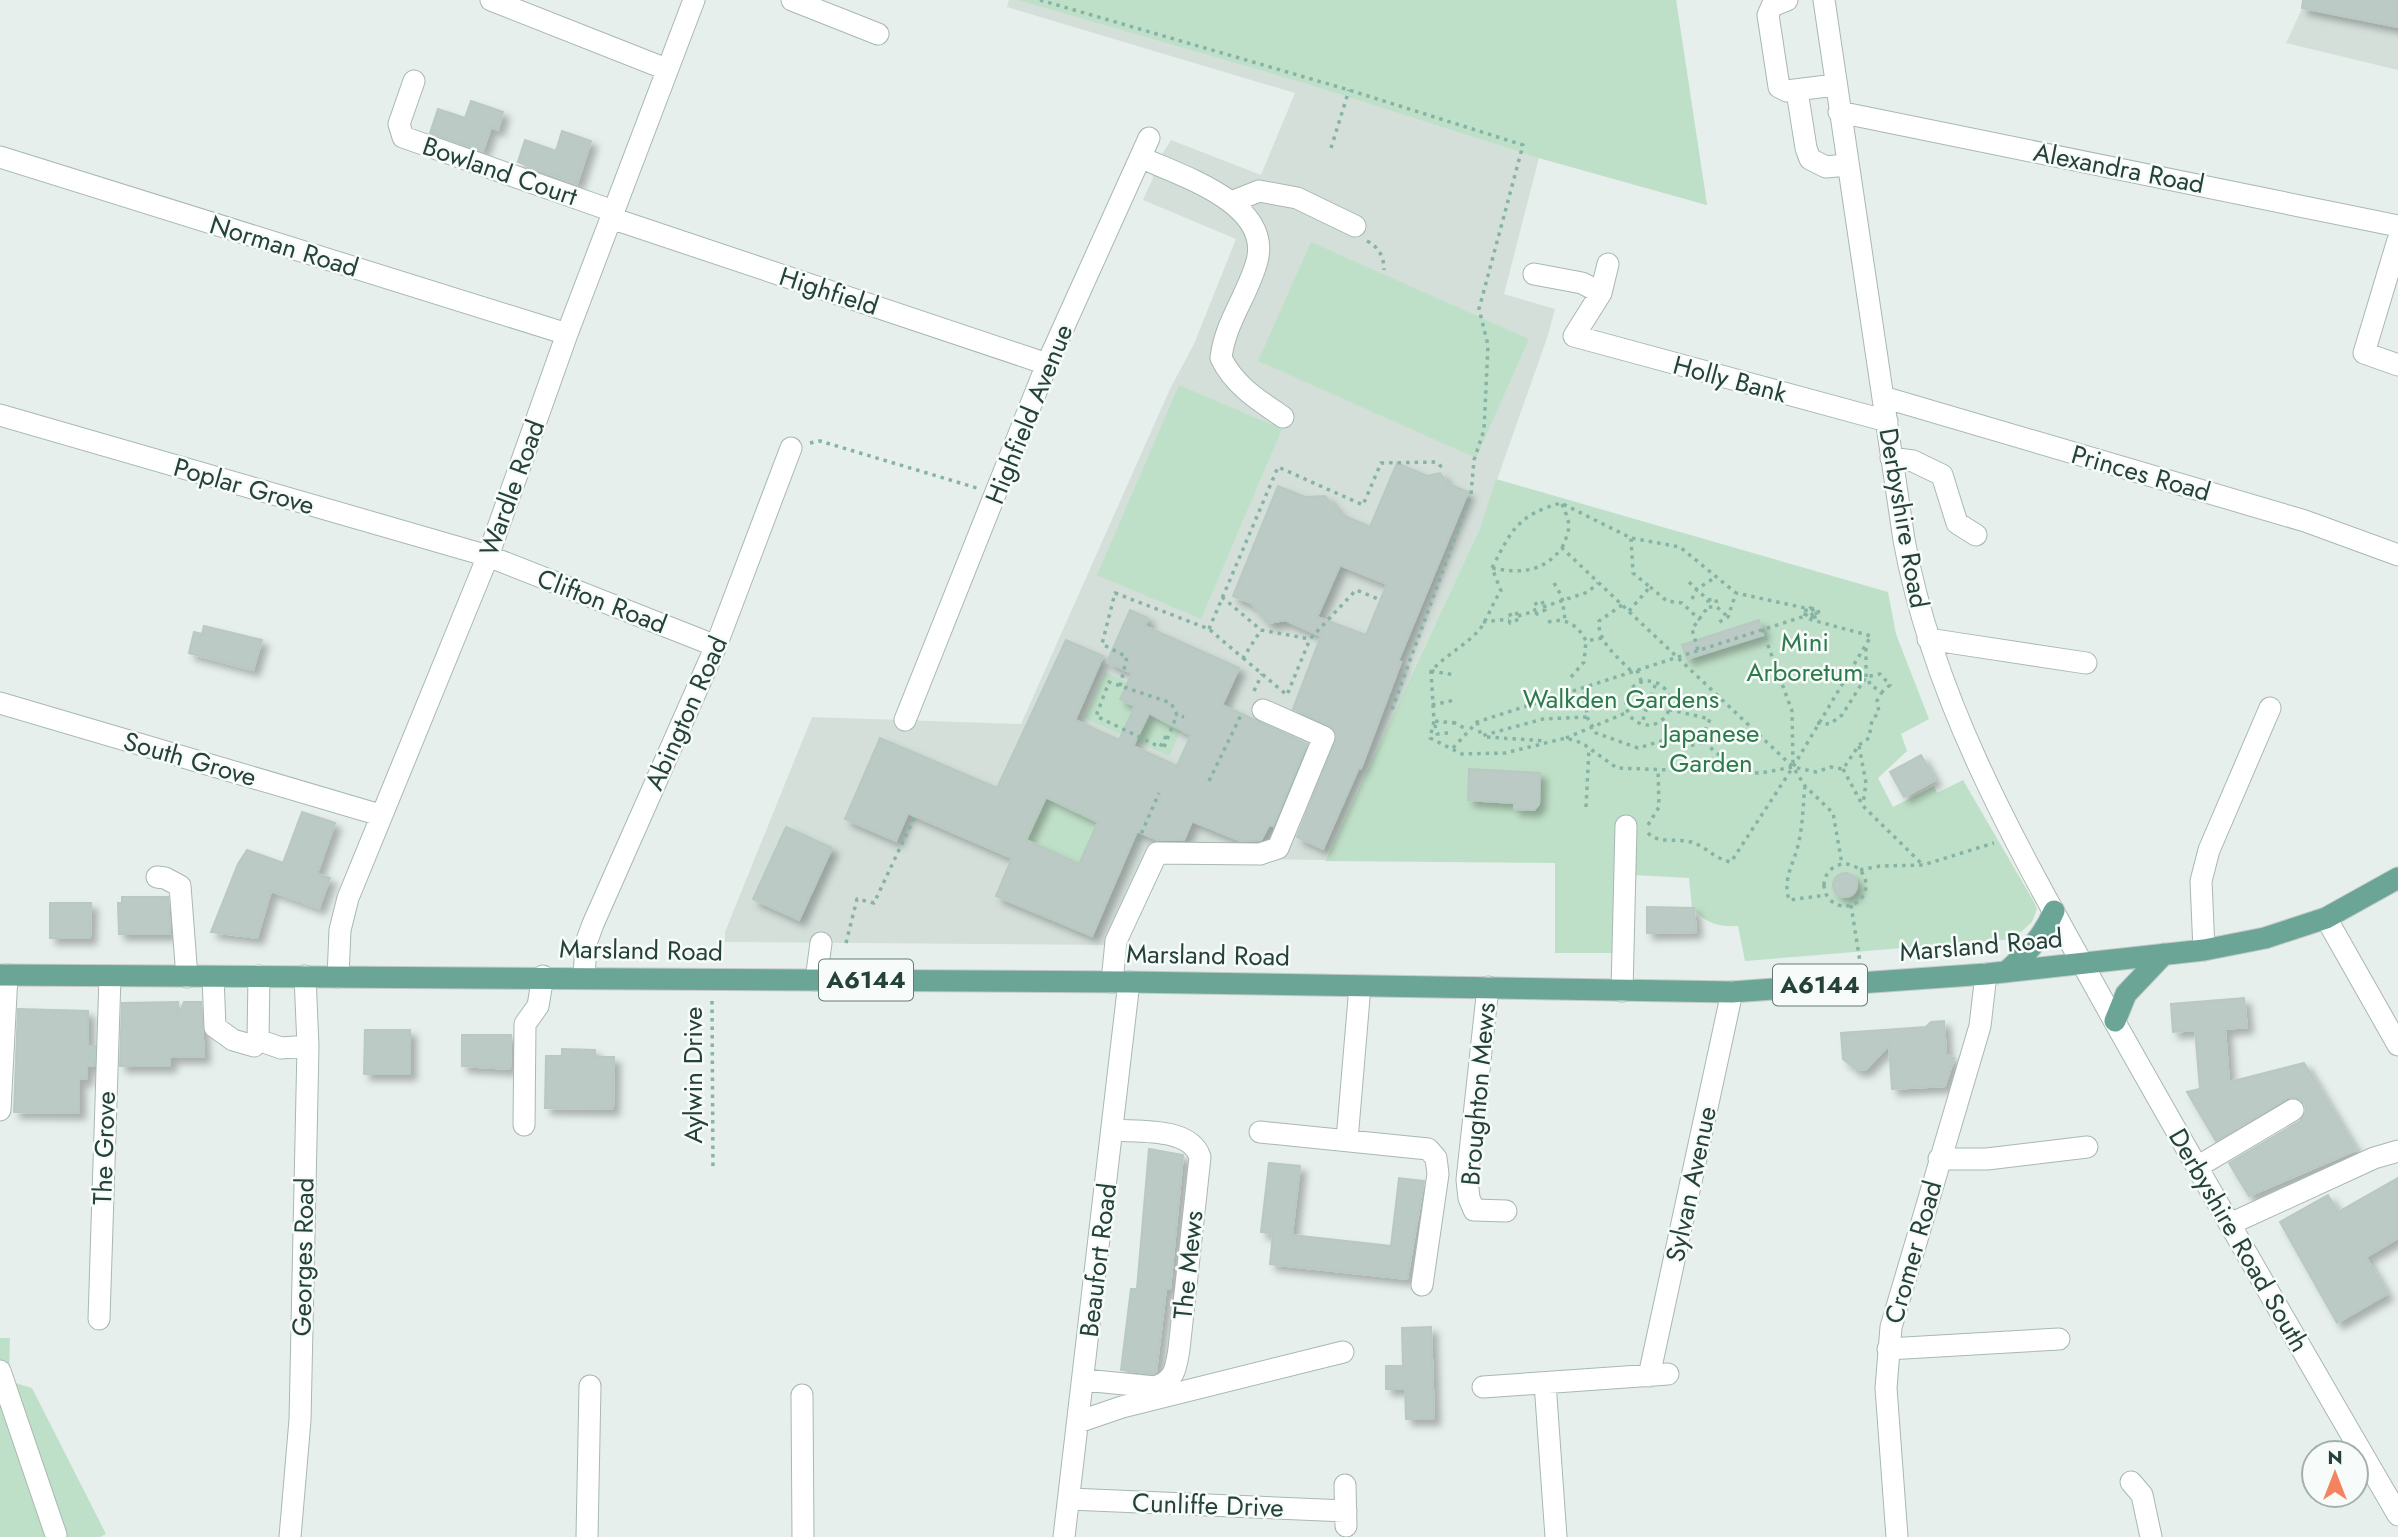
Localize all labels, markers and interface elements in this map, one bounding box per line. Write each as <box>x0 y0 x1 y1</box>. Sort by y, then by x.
street label: Bowland Court <box>417 127 583 216</box>
street label: Alexandra Road <box>2030 133 2208 203</box>
street label: Norman Road <box>205 205 363 287</box>
street label: Highfield <box>775 257 883 325</box>
street label: Highfield Avenue <box>976 318 1082 510</box>
street label: Holly Bank <box>1669 346 1792 413</box>
street label: Wardle Road <box>470 414 554 562</box>
street label: Derbyshire Road <box>1869 425 1939 611</box>
street label: Princes Road <box>2067 435 2215 511</box>
street label: Poplar Grove <box>169 448 319 524</box>
street label: Clifton Road <box>532 559 672 643</box>
park label: Mini Arboretum <box>1746 623 1864 691</box>
street label: Abington Road <box>635 630 737 796</box>
park label: Walkden Gardens <box>1523 680 1719 718</box>
park label: Japanese Garden <box>1660 714 1759 782</box>
street label: South Grove <box>119 722 261 796</box>
street label: Marsland Road <box>1898 919 2064 971</box>
street label: Marsland Road <box>559 930 723 970</box>
street label: Marsland Road <box>1126 935 1290 975</box>
road number: A6144 <box>819 960 913 1000</box>
road number: A6144 <box>1773 965 1867 1006</box>
street label: Broughton Mews <box>1451 1001 1505 1187</box>
street label: Aylwin Drive <box>674 1007 712 1143</box>
street label: The Grove <box>83 1090 125 1206</box>
street label: Sylvan Avenue <box>1656 1103 1726 1265</box>
street label: Derbyshire Road South <box>2159 1121 2319 1359</box>
street label: Cromer Road <box>1874 1176 1952 1328</box>
street label: Georges Road <box>283 1177 323 1337</box>
street label: Beaufort Road <box>1070 1181 1126 1339</box>
street label: The Mews <box>1163 1209 1213 1321</box>
north arrow <box>2300 1439 2370 1509</box>
text: N <box>2327 1444 2343 1471</box>
street label: Cunliffe Drive <box>1132 1483 1284 1527</box>

